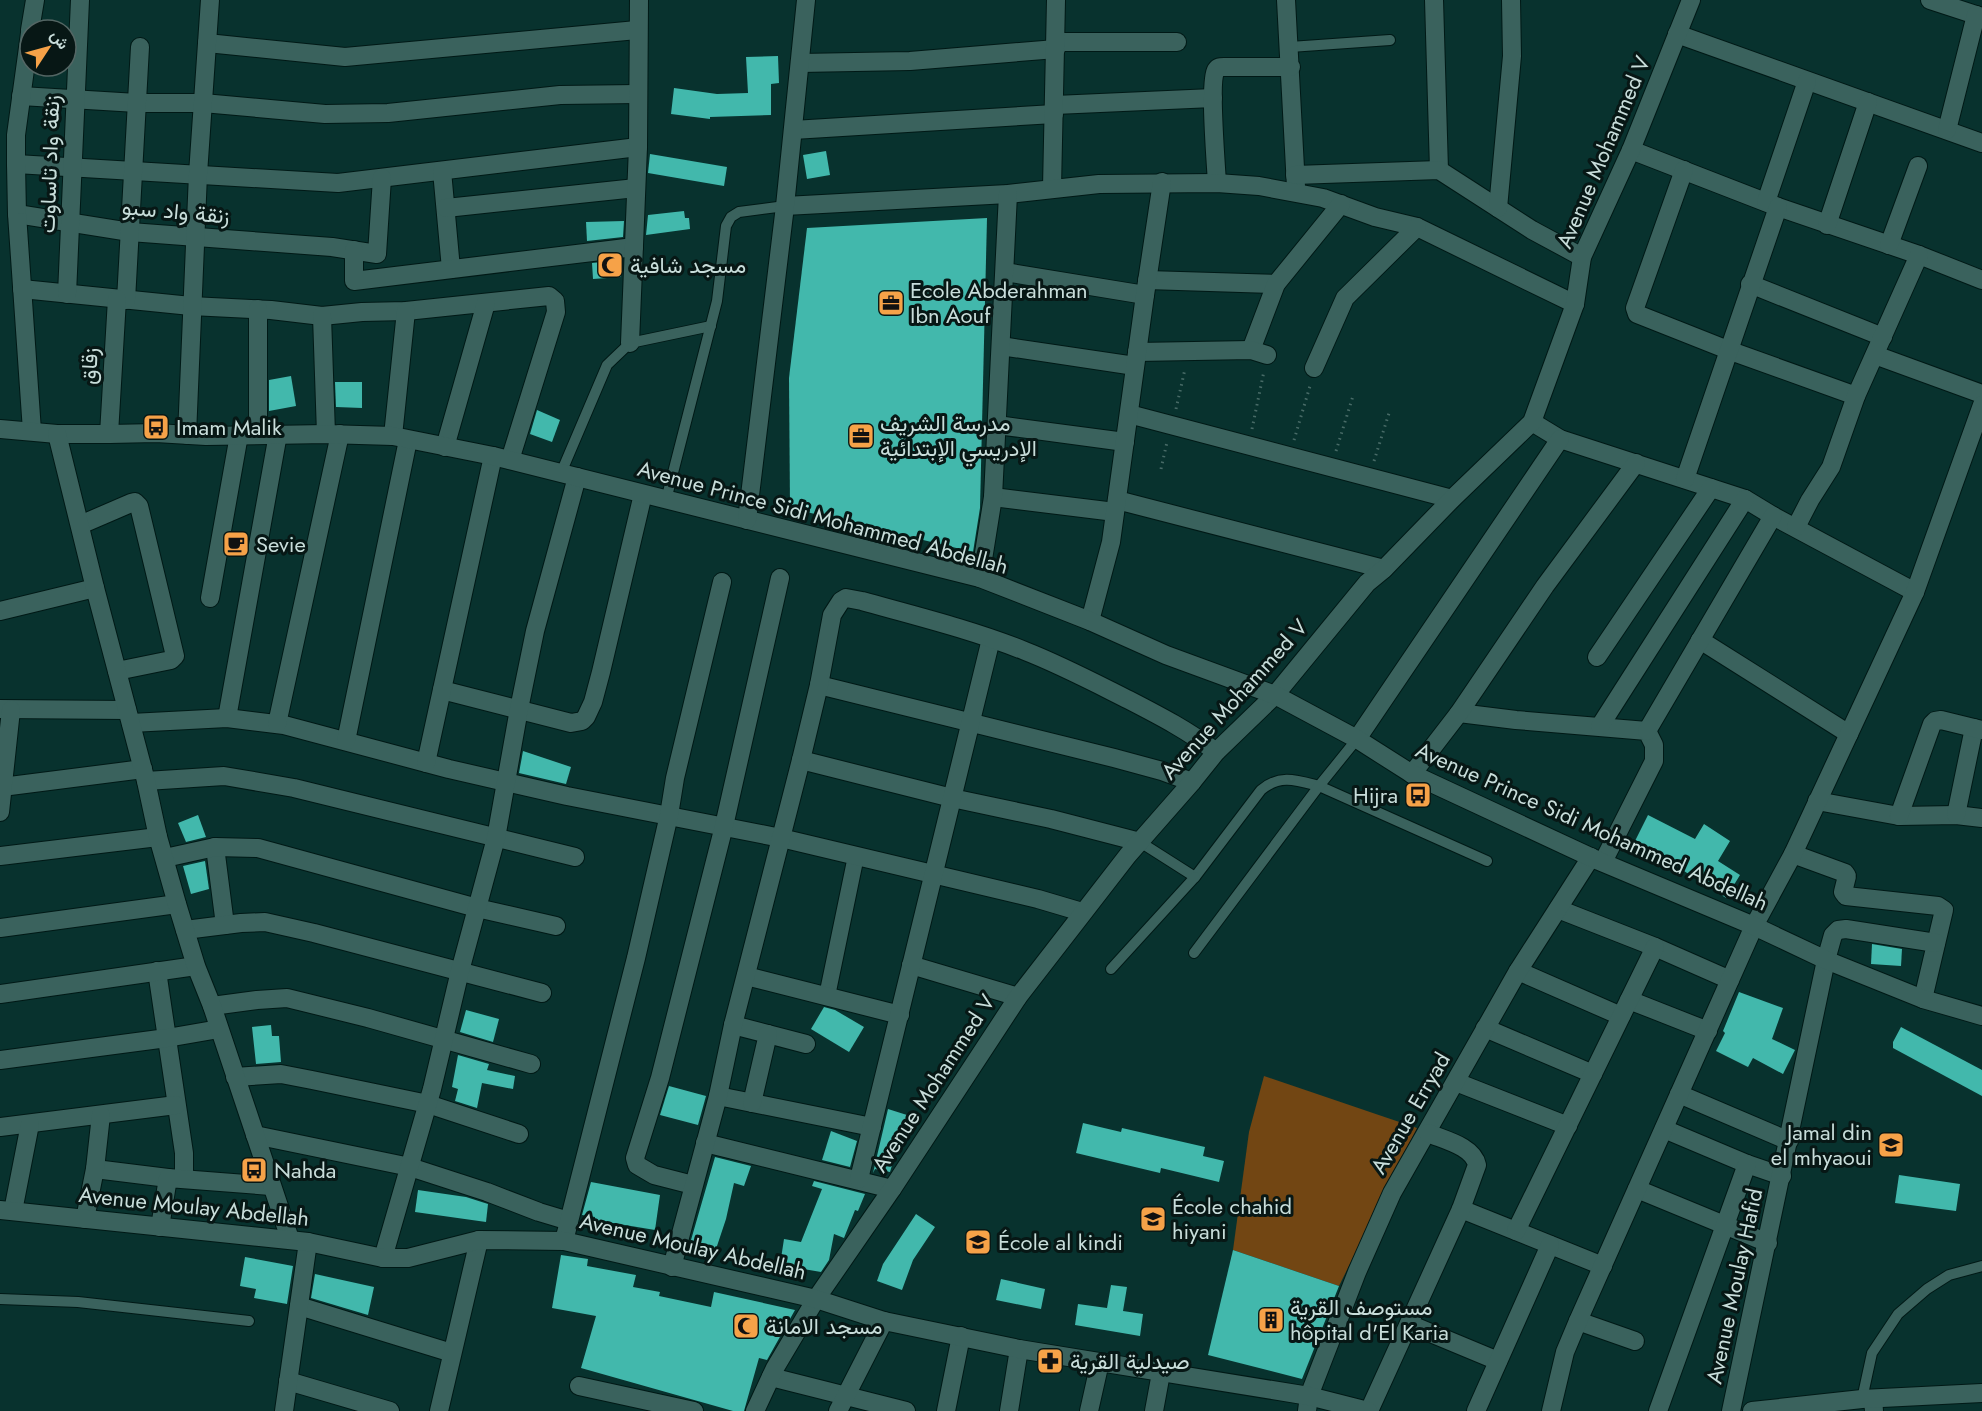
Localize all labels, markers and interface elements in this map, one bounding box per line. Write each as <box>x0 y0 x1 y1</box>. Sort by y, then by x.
north arrow <box>18 18 78 78</box>
text: ش <box>45 25 75 54</box>
street label: Avenue Mohammed V <box>1548 50 1658 253</box>
street label: زنقة واد تاساوت <box>31 94 67 234</box>
street label: زنقة واد سبو <box>121 190 231 232</box>
place label: مسجد شافية <box>630 249 746 281</box>
mosque icon: مسجد شافية <box>595 250 625 280</box>
place label: Ecole Abderahman Ibn Aouf <box>910 274 1088 331</box>
office icon: Ecole Abderahman Ibn Aouf <box>876 288 906 318</box>
street label: زقاق <box>72 347 106 385</box>
place label: مدرسة الشريف الإدريسي الإبتدائية <box>880 407 1037 467</box>
place label: Imam Malik <box>176 411 282 443</box>
bus stop icon: Imam Malik <box>141 412 171 442</box>
office icon: مدرسة الشريف الإدريسي الإبتدائية <box>846 421 876 451</box>
street label: Avenue Prince Sidi Mohammed Abdellah <box>634 452 1012 582</box>
place label: Sevie <box>256 528 306 560</box>
cafe icon: Sevie <box>221 529 251 559</box>
street label: Avenue Mohammed V <box>1153 611 1315 786</box>
street label: Avenue Prince Sidi Mohammed Abdellah <box>1411 734 1773 918</box>
place label: Hijra <box>1353 779 1398 811</box>
bus stop icon: Hijra <box>1403 780 1433 810</box>
street label: Avenue Mohammed V <box>863 987 1003 1178</box>
street label: Avenue Erryad <box>1362 1046 1458 1180</box>
place label: Jamal din el mhyaoui <box>1771 1116 1872 1173</box>
school or university icon: Jamal din el mhyaoui <box>1876 1130 1906 1160</box>
place label: Nahda <box>274 1154 336 1186</box>
bus stop icon: Nahda <box>239 1155 269 1185</box>
street label: Avenue Moulay Abdellah <box>77 1178 311 1234</box>
street label: Avenue Moulay Hafid <box>1698 1185 1770 1387</box>
place label: École chahid hiyani <box>1172 1190 1292 1247</box>
street label: Avenue Moulay Abdellah <box>577 1204 809 1288</box>
school or university icon: École chahid hiyani <box>1138 1204 1168 1234</box>
place label: École al kindi <box>998 1226 1123 1258</box>
school or university icon: École al kindi <box>963 1227 993 1257</box>
place label: مستوصف القرية hôpital d'El Karia <box>1290 1291 1449 1348</box>
building icon: مستوصف القرية hôpital d'El Karia <box>1256 1305 1286 1335</box>
place label: مسجد الامانة <box>766 1310 882 1342</box>
mosque icon: مسجد الامانة <box>731 1311 761 1341</box>
place label: صيدلية القرية <box>1070 1345 1190 1377</box>
pharmacy icon: صيدلية القرية <box>1035 1346 1065 1376</box>

